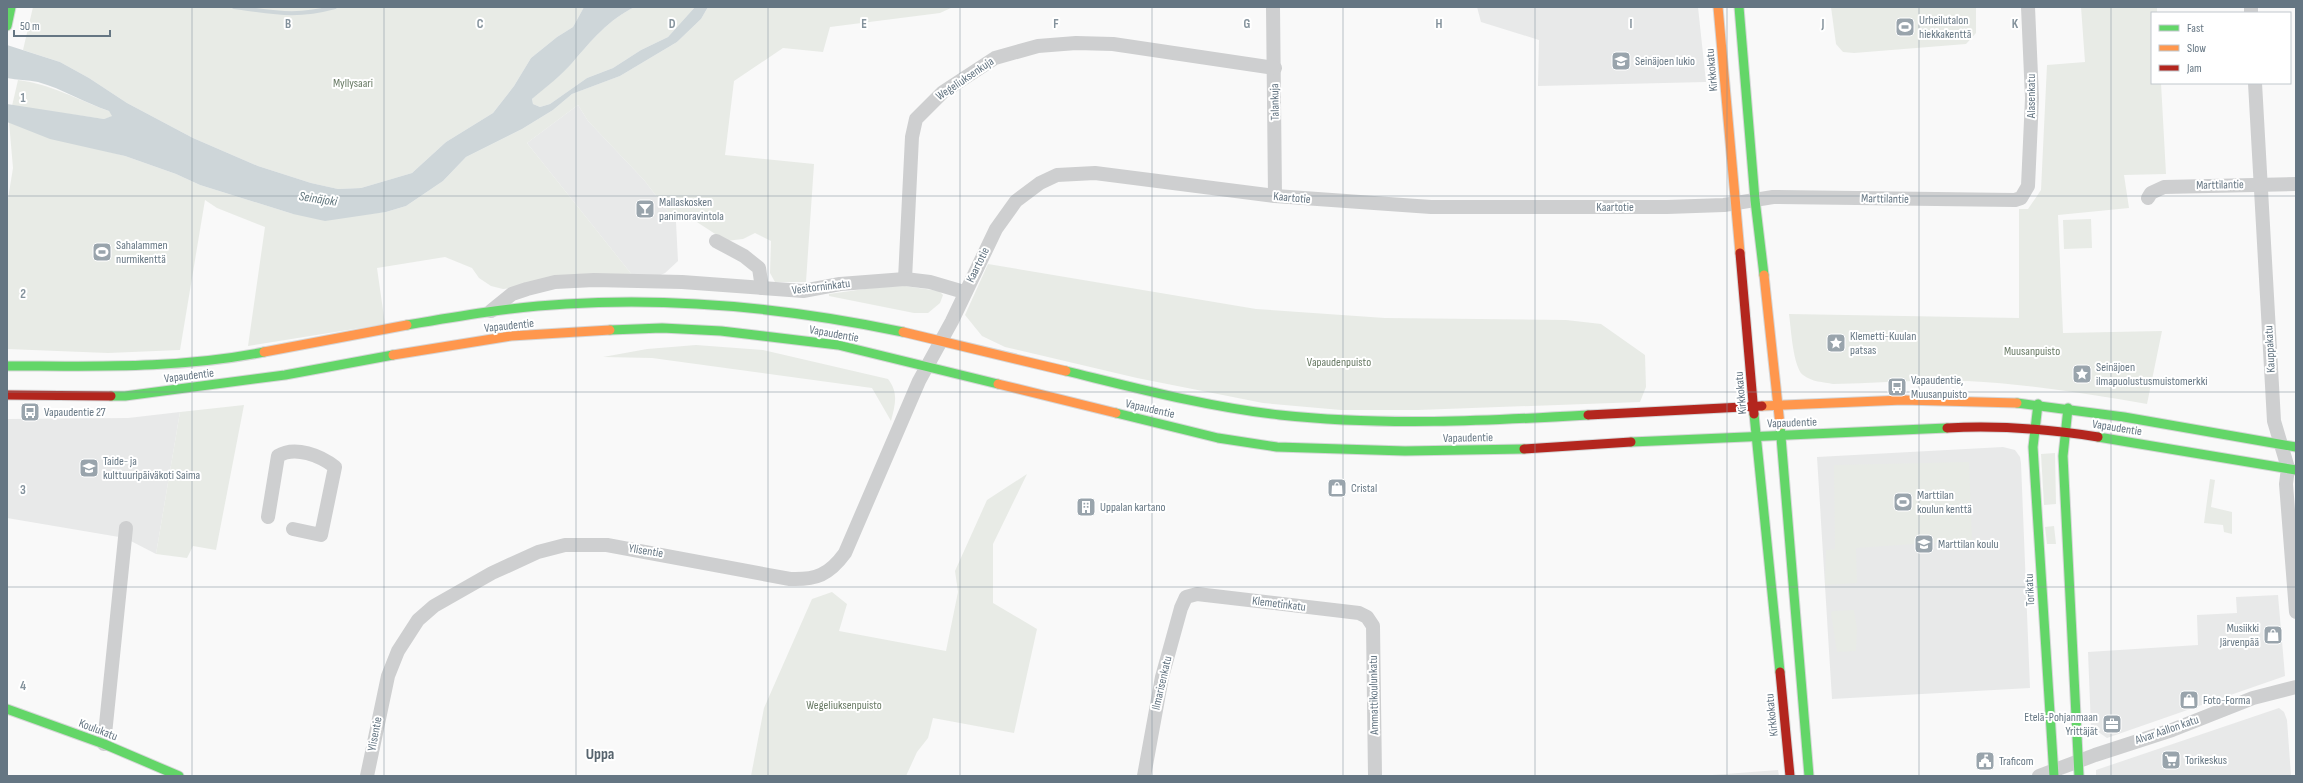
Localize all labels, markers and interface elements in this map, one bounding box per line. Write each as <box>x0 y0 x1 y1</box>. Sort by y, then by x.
scale bar <box>14 12 110 38</box>
legend <box>2151 12 2291 84</box>
place label: Urheilutalon hiekkakenttä <box>1919 13 1972 42</box>
text: B <box>285 16 291 32</box>
text: C <box>477 16 484 32</box>
text: D <box>669 16 676 32</box>
text: E <box>861 16 867 32</box>
text: F <box>1053 16 1059 32</box>
text: G <box>1244 16 1251 32</box>
text: H <box>1436 16 1443 32</box>
text: I <box>1630 16 1633 32</box>
text: J <box>1821 16 1825 32</box>
sports icon: Urheilutalon hiekkakenttä <box>1894 16 1916 38</box>
text: K <box>2012 16 2019 32</box>
text: 50 m <box>20 19 40 34</box>
text: Fast <box>2187 21 2204 36</box>
text: Slow <box>2187 41 2206 56</box>
street label: Kirkkokatu <box>1703 48 1721 92</box>
school or university icon: Seinäjoen lukio <box>1610 50 1632 72</box>
street label: Wegeliuksenkuja <box>933 54 997 104</box>
place label: Seinäjoen lukio <box>1635 54 1695 69</box>
text: Jam <box>2186 61 2202 76</box>
street label: Alasenkatu <box>2024 74 2039 119</box>
park label: Myllysaari <box>333 76 373 91</box>
street label: Talankuja <box>1267 83 1283 121</box>
text: 1 <box>20 90 26 106</box>
street label: Marttilantie <box>2196 177 2244 193</box>
water label: Seinäjoki <box>298 188 339 210</box>
street label: Kaartotie <box>1273 189 1311 207</box>
street label: Marttilantie <box>1861 191 1909 207</box>
place label: Mallaskosken panimoravintola <box>659 195 724 224</box>
bar icon: Mallaskosken panimoravintola <box>634 198 656 220</box>
street label: Kaartotie <box>1596 200 1634 215</box>
place label: Sahalammen nurmikenttä <box>116 238 168 267</box>
sports icon: Sahalammen nurmikenttä <box>91 241 113 263</box>
street label: Kaartotie <box>963 245 993 285</box>
street label: Vesitorninkatu <box>791 276 851 298</box>
text: 2 <box>20 286 26 302</box>
street label: Vapaudentie <box>483 316 535 336</box>
street label: Vapaudentie <box>808 322 860 346</box>
street label: Kauppakatu <box>2261 325 2279 373</box>
place label: Klemetti-Kuulan patsas <box>1850 329 1916 358</box>
place icon: Klemetti-Kuulan patsas <box>1825 332 1847 354</box>
park label: Muusanpuisto <box>2004 344 2060 359</box>
park label: Vapaudenpuisto <box>1307 355 1371 370</box>
place label: Seinäjoen ilmapuolustusmuistomerkki <box>2096 360 2207 389</box>
place icon: Seinäjoen ilmapuolustusmuistomerkki <box>2071 363 2093 385</box>
street label: Vapaudentie <box>163 365 215 386</box>
street label: Kirkkokatu <box>1732 371 1750 415</box>
place label: Vapaudentie, Muusanpuisto <box>1911 373 1967 402</box>
bus stop icon: Vapaudentie, Muusanpuisto <box>1886 376 1908 398</box>
street label: Vapaudentie <box>1124 396 1176 422</box>
bus stop icon: Vapaudentie 27 <box>19 401 41 423</box>
place label: Vapaudentie 27 <box>44 405 106 420</box>
street label: Vapaudentie <box>1767 415 1817 431</box>
street label: Vapaudentie <box>2091 417 2143 439</box>
street label: Vapaudentie <box>1443 430 1493 446</box>
place label: Taide- ja kulttuuripäiväkoti Saima <box>103 454 201 483</box>
school or university icon: Taide- ja kulttuuripäiväkoti Saima <box>78 457 100 479</box>
shop icon: Cristal <box>1326 477 1348 499</box>
place label: Cristal <box>1351 481 1377 496</box>
text: 3 <box>20 482 26 498</box>
place label: Marttilan koulun kenttä <box>1917 488 1972 517</box>
sports icon: Marttilan koulun kenttä <box>1892 491 1914 513</box>
building icon: Uppalan kartano <box>1075 496 1097 518</box>
place label: Uppalan kartano <box>1100 500 1166 515</box>
school or university icon: Marttilan koulu <box>1913 533 1935 555</box>
place label: Marttilan koulu <box>1938 537 1998 552</box>
street label: Ylisentie <box>628 541 664 561</box>
street label: Torikatu <box>2022 573 2038 607</box>
street label: Klemetinkatu <box>1251 593 1307 615</box>
place label: Musiikki Järvenpää <box>2219 621 2259 650</box>
shop icon: Musiikki Järvenpää <box>2262 624 2284 646</box>
street label: Ilmarisenkatu <box>1149 655 1175 711</box>
street label: Ammattikoulunkatu <box>1366 655 1382 736</box>
text: 4 <box>20 678 26 694</box>
shop icon: Foto-Forma <box>2178 689 2200 711</box>
street label: Kirkkokatu <box>1762 693 1782 737</box>
place label: Foto-Forma <box>2203 693 2251 708</box>
park label: Wegeliuksenpuisto <box>806 698 882 713</box>
place label: Etelä-Pohjanmaan Yrittäjät <box>2024 710 2098 739</box>
street label: Alvar Aallon katu <box>2132 712 2201 748</box>
office icon: Etelä-Pohjanmaan Yrittäjät <box>2101 713 2123 735</box>
street label: Ylisentie <box>364 715 386 752</box>
street label: Koulukatu <box>76 716 120 744</box>
district label: Uppa <box>586 745 614 764</box>
supermarket icon: Torikeskus <box>2160 749 2182 771</box>
public building icon: Traficom <box>1974 750 1996 772</box>
place label: Torikeskus <box>2185 753 2227 768</box>
place label: Traficom <box>1999 754 2034 769</box>

